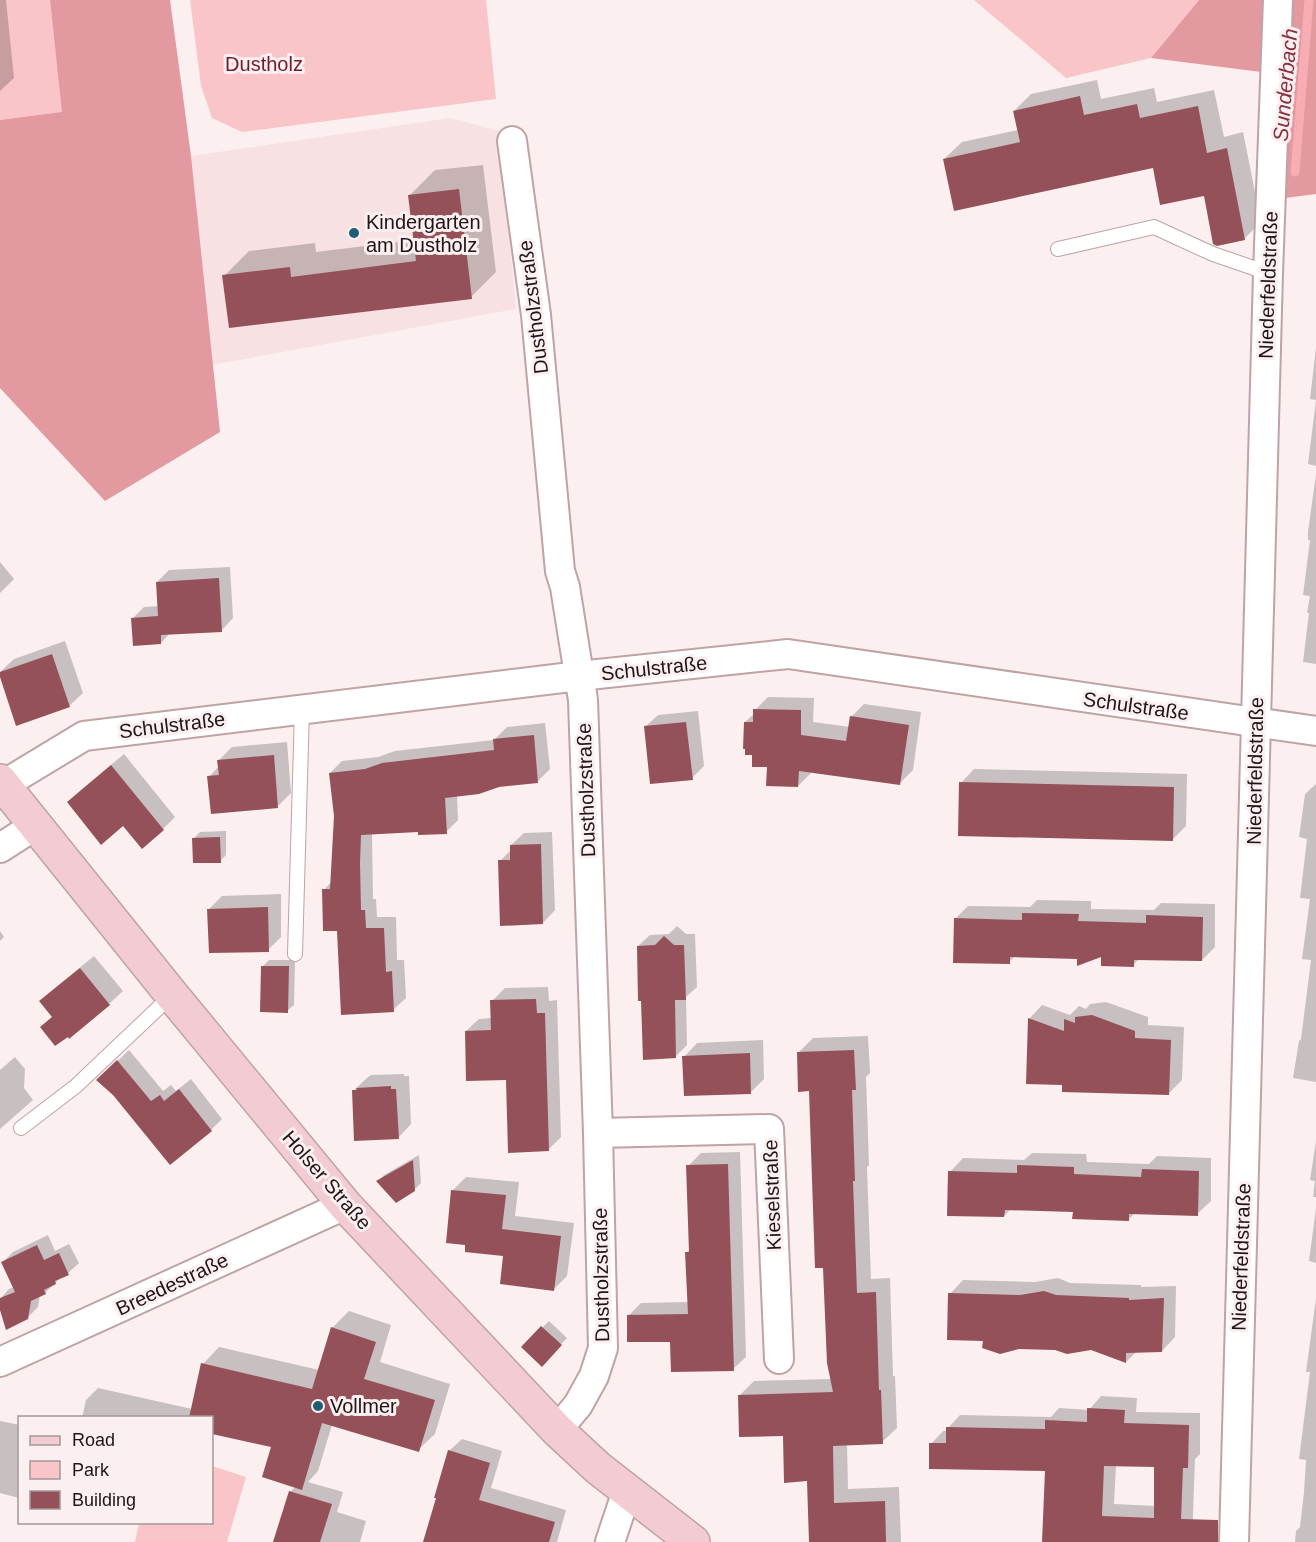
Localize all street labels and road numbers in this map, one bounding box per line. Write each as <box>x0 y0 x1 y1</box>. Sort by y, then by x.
street label: Niederfeldstraße <box>1254 211 1282 359</box>
street label: Dustholzstraße <box>514 239 552 375</box>
street label: Schulstraße <box>600 651 708 685</box>
street label: Schulstraße <box>1082 688 1190 724</box>
street label: Niederfeldstraße <box>1243 697 1267 845</box>
street label: Schulstraße <box>118 708 226 742</box>
street label: Dustholzstraße <box>573 722 599 858</box>
street label: Holser Straße <box>278 1126 376 1234</box>
street label: Kieselstraße <box>759 1139 785 1251</box>
street label: Niederfeldstraße <box>1227 1183 1255 1331</box>
street label: Dustholzstraße <box>589 1208 613 1342</box>
street label: Breedestraße <box>112 1248 232 1320</box>

